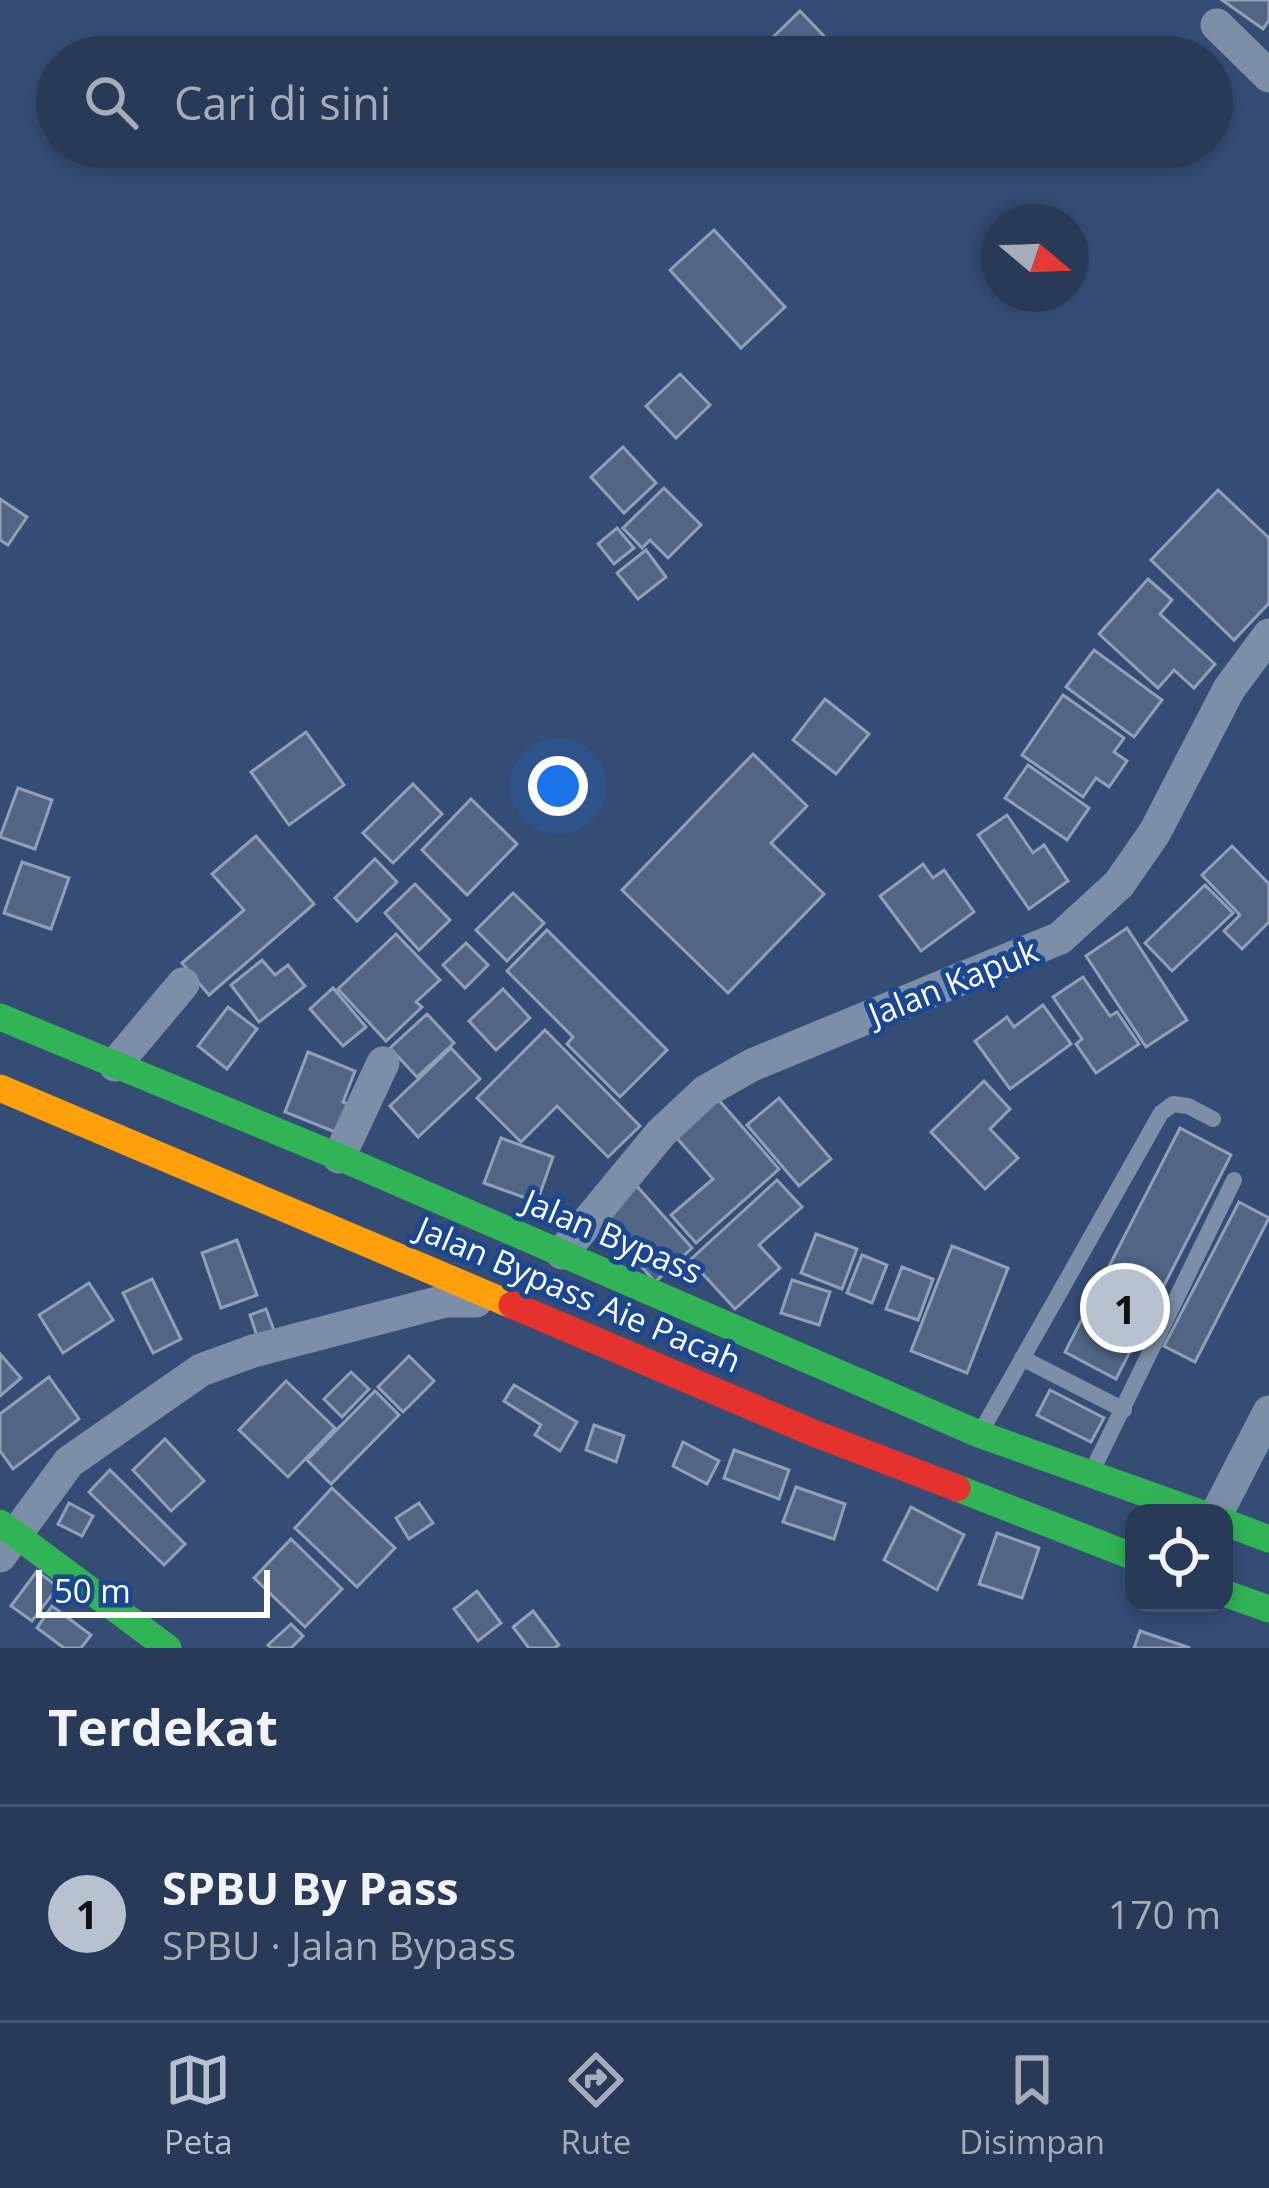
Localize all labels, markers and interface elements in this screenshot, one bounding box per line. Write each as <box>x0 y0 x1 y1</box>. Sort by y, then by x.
search box <box>36 36 1233 168</box>
icon: search <box>78 69 144 135</box>
text: Cari di sini <box>174 72 391 133</box>
north arrow <box>981 204 1089 312</box>
your location <box>528 756 588 816</box>
street label: Jalan Kapuk <box>859 927 1045 1038</box>
street label: Jalan Bypass <box>514 1177 709 1294</box>
street label: Jalan Bypass Aie Pacah <box>407 1204 748 1383</box>
pin: 1 <box>1086 1263 1164 1353</box>
map controls <box>1125 1504 1233 1612</box>
button: locate <box>1125 1504 1233 1612</box>
scale bar <box>36 1564 270 1617</box>
text: 50 m <box>54 1568 131 1613</box>
text: Terdekat <box>48 1691 278 1761</box>
text: SPBU By Pass <box>162 1857 459 1918</box>
text: 1 <box>76 1887 98 1940</box>
text: 170 m <box>1108 1887 1221 1940</box>
text: SPBU · Jalan Bypass <box>162 1918 516 1971</box>
tab: Peta <box>164 2047 232 2164</box>
tab: Rute <box>560 2047 631 2164</box>
tab: Disimpan <box>959 2047 1105 2164</box>

